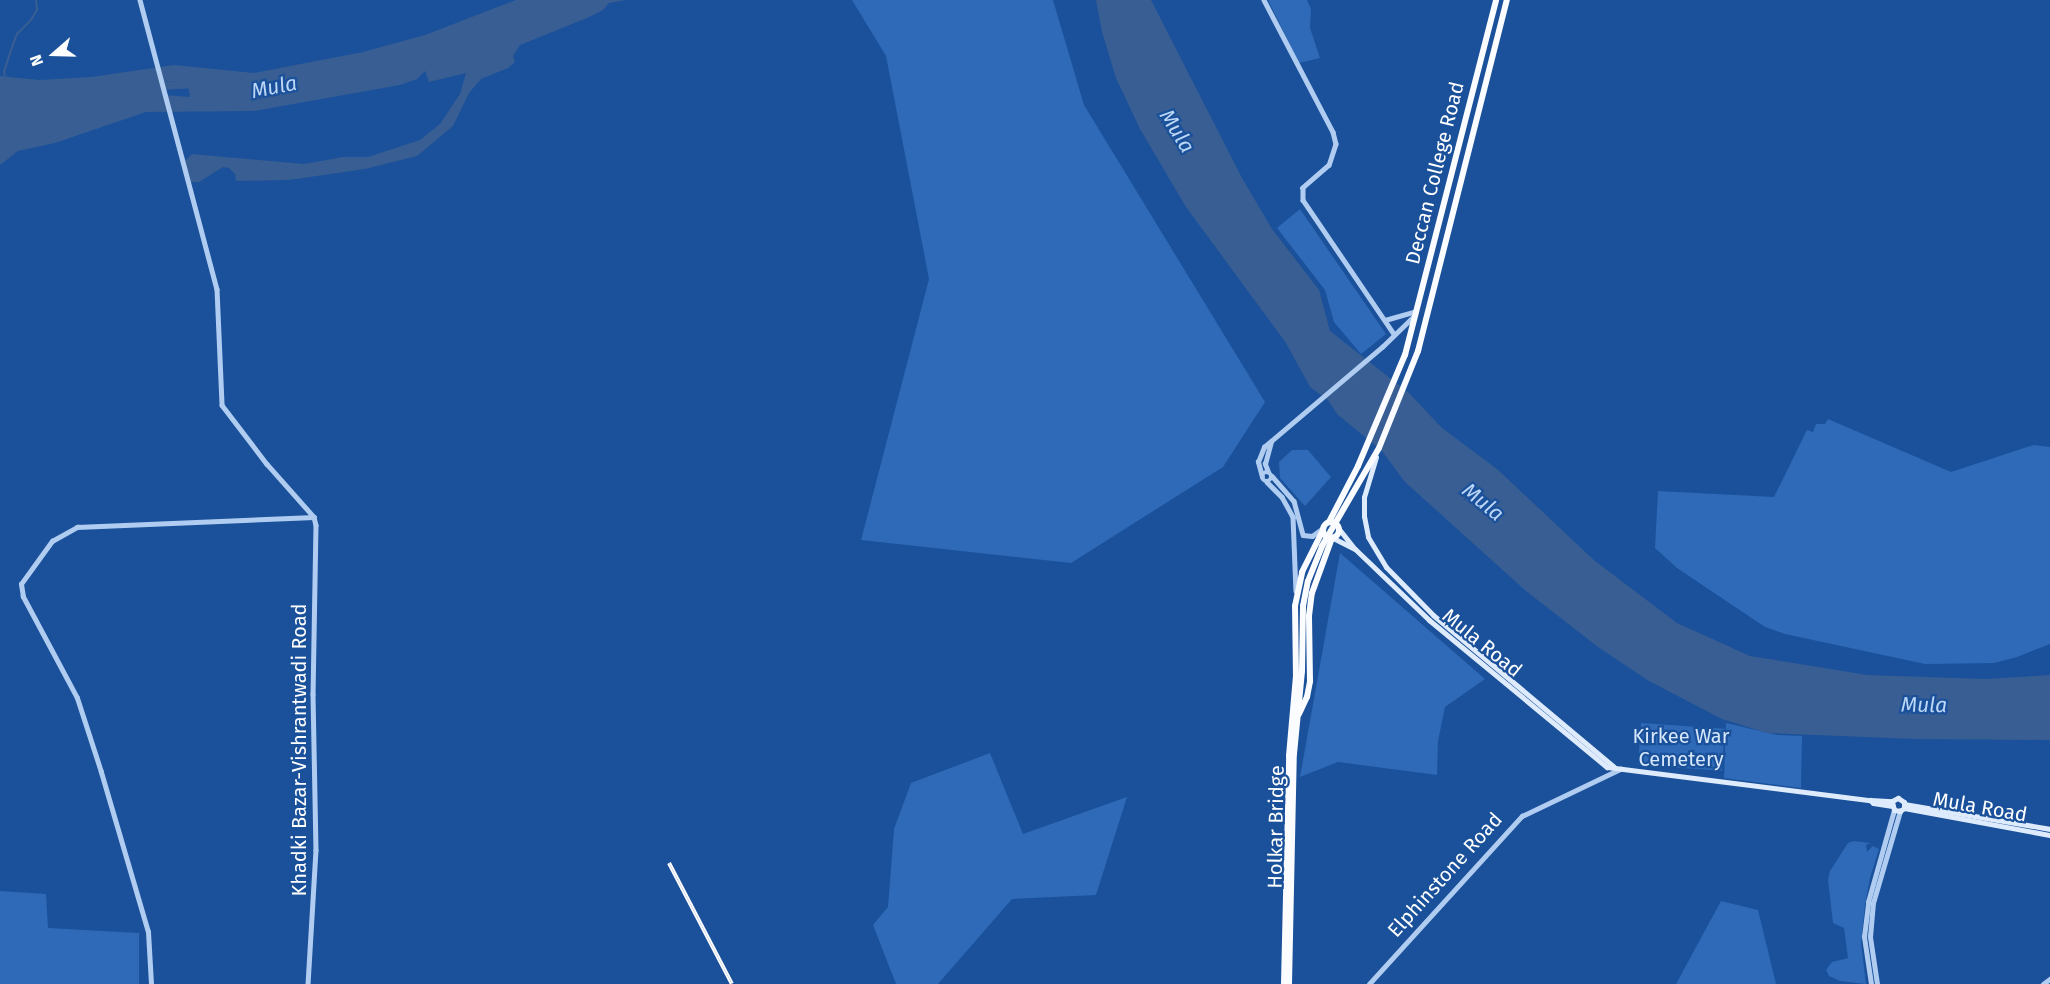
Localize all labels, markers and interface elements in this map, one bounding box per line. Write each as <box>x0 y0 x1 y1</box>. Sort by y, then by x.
north arrow <box>24 24 84 84</box>
text: N <box>26 52 47 69</box>
water label: Mula <box>249 70 299 104</box>
street label: Deccan College Road <box>1401 79 1469 267</box>
water label: Mula <box>1154 105 1200 157</box>
water label: Mula <box>1457 478 1509 526</box>
street label: Khadki Bazar-Vishrantwadi Road <box>287 603 311 897</box>
street label: Mula Road <box>1437 604 1527 682</box>
water label: Mula <box>1901 692 1947 718</box>
park label: Kirkee War Cemetery <box>1633 724 1729 771</box>
street label: Holkar Bridge <box>1263 765 1289 889</box>
street label: Mula Road <box>1931 787 2029 827</box>
street label: Elphinstone Road <box>1383 808 1507 942</box>

